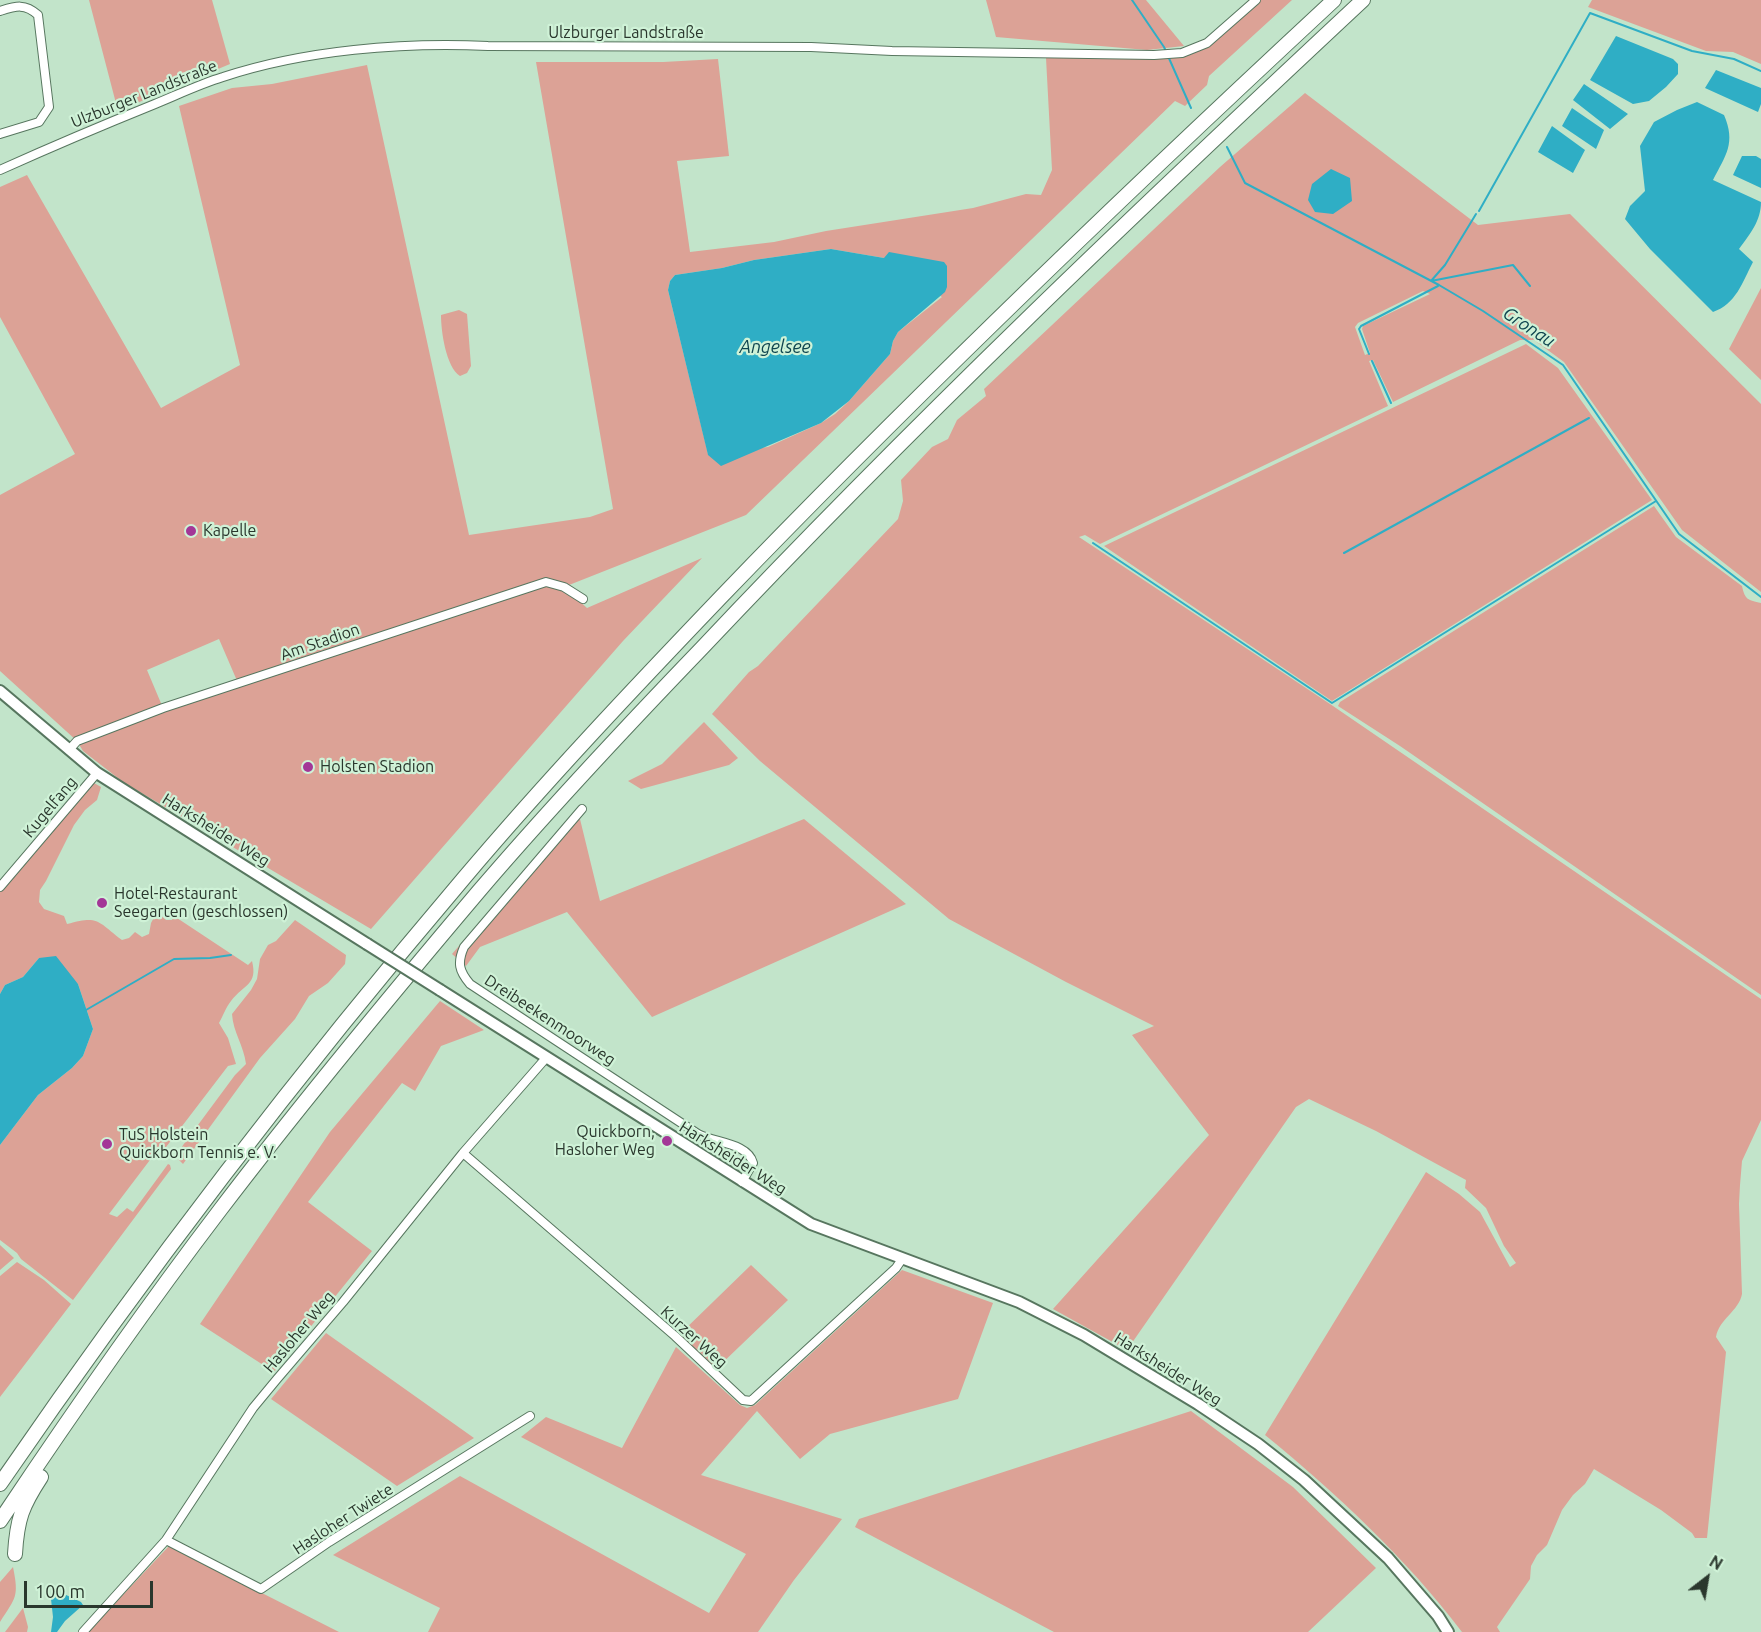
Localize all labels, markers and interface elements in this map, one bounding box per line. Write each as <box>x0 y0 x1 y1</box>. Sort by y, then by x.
street label: Ulzburger Landstraße <box>548 23 704 43</box>
street label: Ulzburger Landstraße <box>68 56 220 132</box>
water label: Gronau <box>1499 302 1559 352</box>
water label: Angelsee <box>739 336 811 358</box>
place label: Kapelle <box>203 521 256 541</box>
marker: Kapelle <box>184 524 198 538</box>
street label: Am Stadion <box>278 619 362 665</box>
place label: Holsten Stadion <box>320 757 434 777</box>
marker: Holsten Stadion <box>301 760 315 774</box>
street label: Kugelfang <box>19 773 81 841</box>
street label: Harksheider Weg <box>159 789 273 871</box>
place label: Hotel-Restaurant Seegarten (geschlossen) <box>114 884 288 922</box>
marker: Hotel-Restaurant Seegarten (geschlossen) <box>95 896 109 910</box>
street label: Dreibeekenmoorweg <box>481 970 619 1070</box>
street label: Harksheider Weg <box>676 1117 790 1199</box>
place label: Quickborn, Hasloher Weg <box>555 1122 655 1160</box>
place label: TuS Holstein Quickborn Tennis e. V. <box>119 1125 277 1163</box>
marker: Quickborn, Hasloher Weg <box>660 1134 674 1148</box>
marker: TuS Holstein Quickborn Tennis e. V. <box>100 1137 114 1151</box>
street label: Hasloher Weg <box>259 1287 339 1377</box>
street label: Kurzer Weg <box>657 1302 731 1372</box>
street label: Harksheider Weg <box>1111 1328 1225 1410</box>
street label: Hasloher Twiete <box>289 1479 397 1559</box>
north arrow <box>1677 1548 1737 1608</box>
text: N <box>1707 1552 1726 1573</box>
scale bar <box>27 1569 156 1607</box>
text: 100 m <box>35 1581 85 1601</box>

